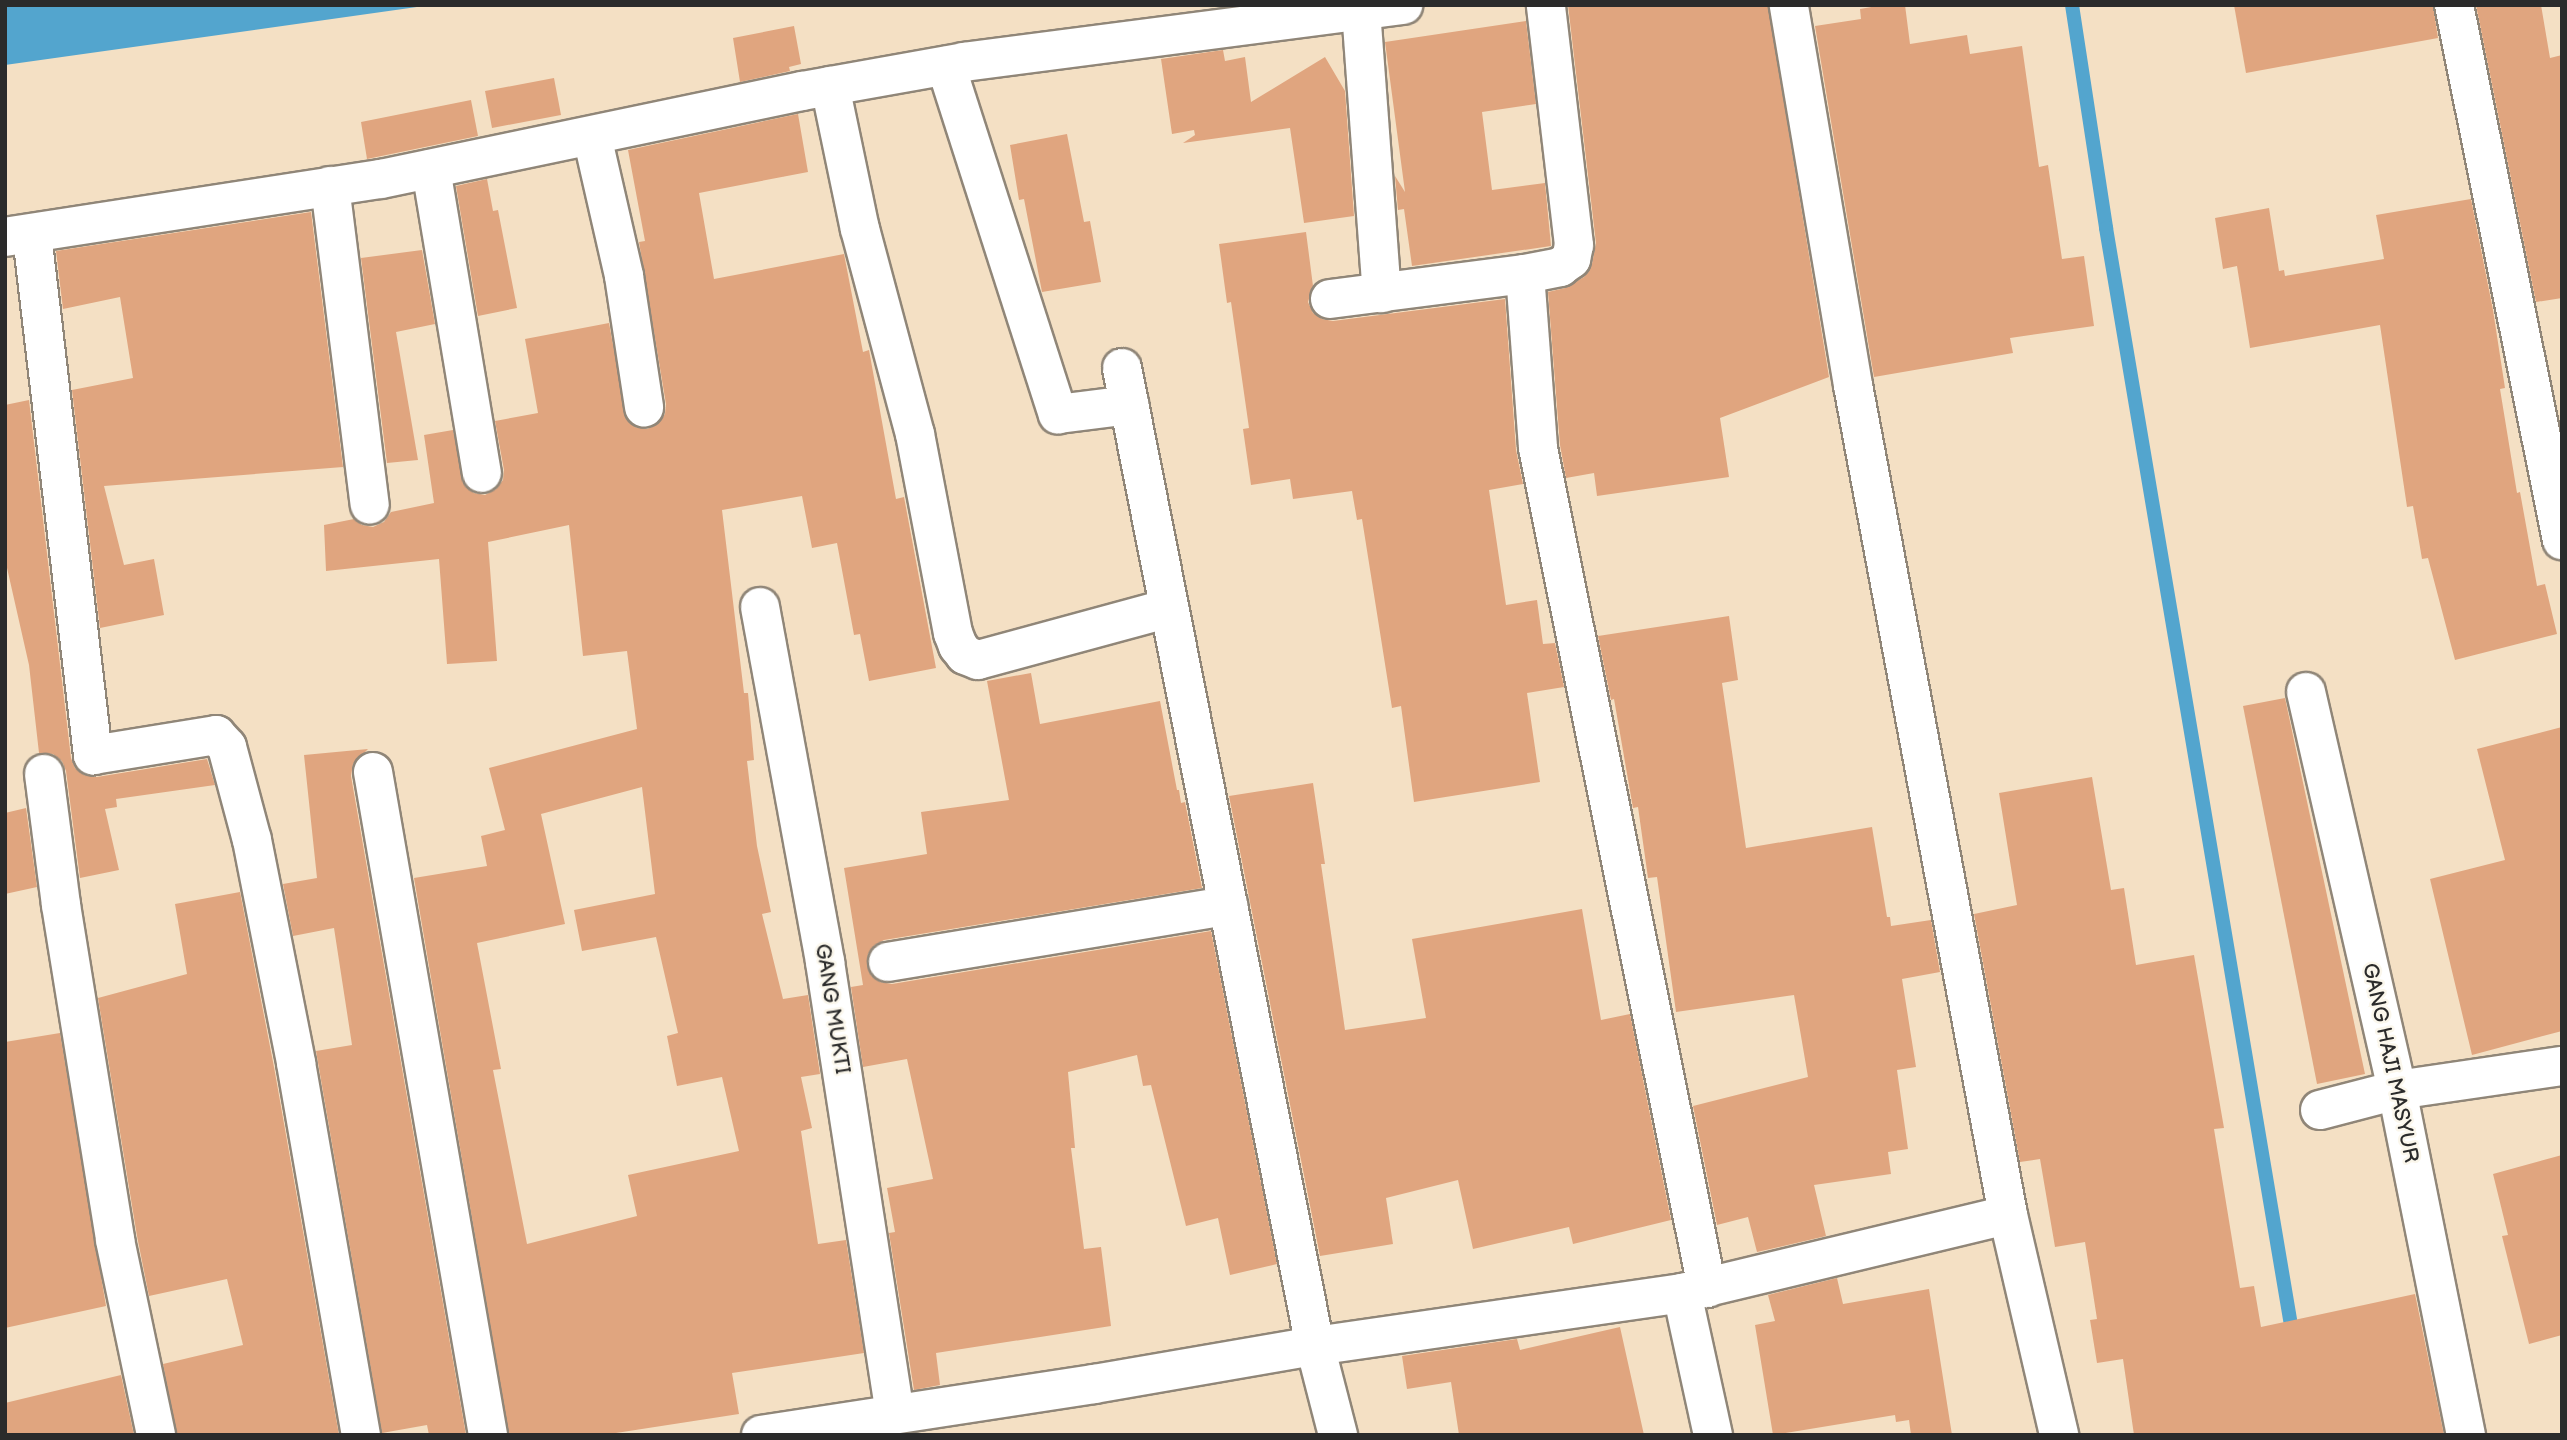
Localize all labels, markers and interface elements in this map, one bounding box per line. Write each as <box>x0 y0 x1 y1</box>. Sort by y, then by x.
street label: GANG MUKTI <box>809 942 855 1076</box>
street label: GANG HAJI MASYUR <box>2357 961 2423 1165</box>

